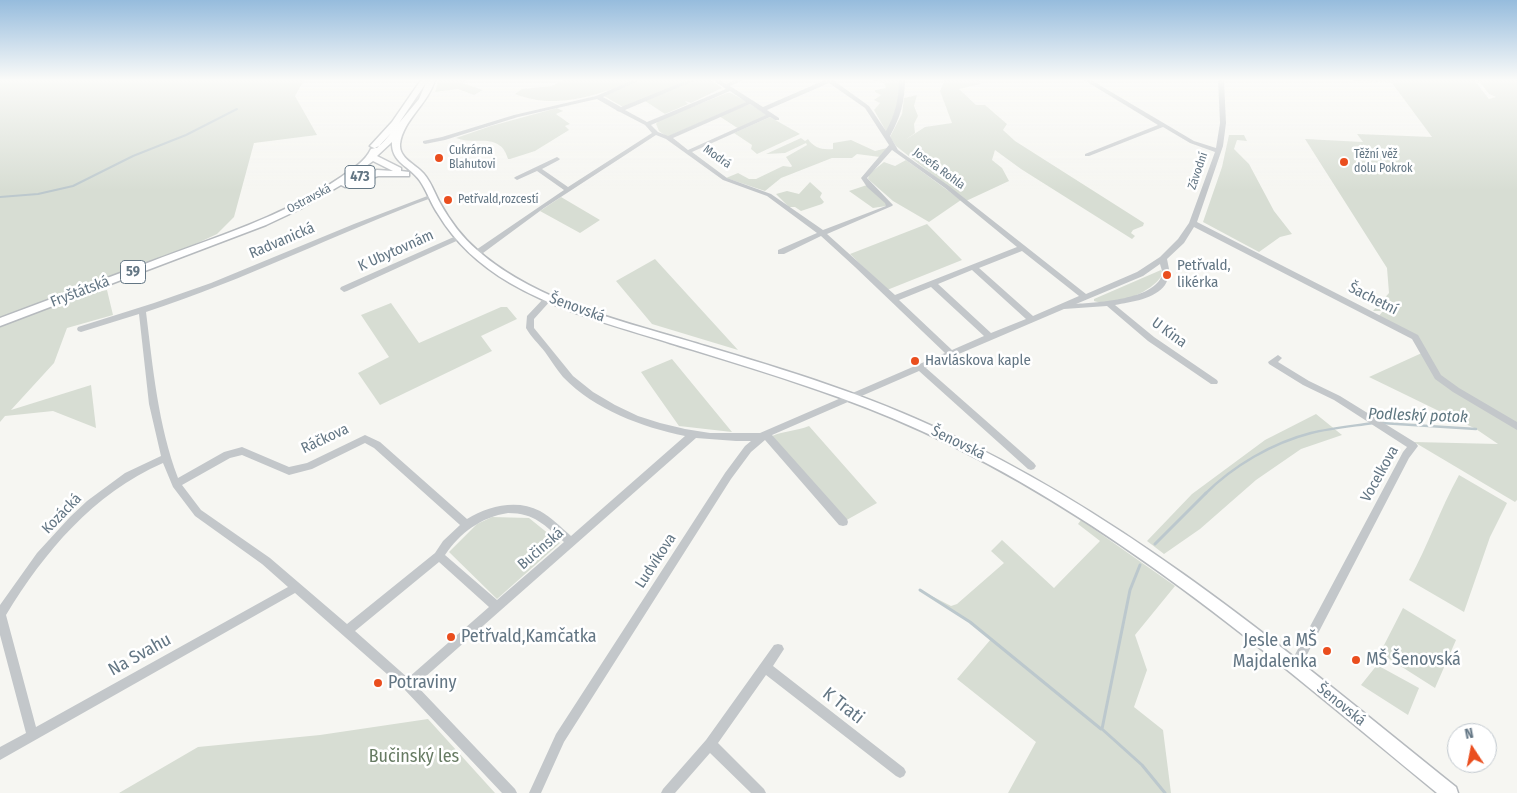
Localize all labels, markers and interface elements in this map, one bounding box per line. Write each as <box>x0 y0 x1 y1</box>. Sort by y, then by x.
street label: Modrá <box>700 142 734 172</box>
place label: Cukrárna Blahutovi <box>449 144 496 172</box>
street label: Josefa Rohla <box>910 145 968 193</box>
place label: Těžní věž dolu Pokrok <box>1354 148 1413 176</box>
street label: Závodní <box>1185 150 1211 192</box>
marker: Cukrárna Blahutovi <box>433 152 445 164</box>
marker: Těžní věž dolu Pokrok <box>1338 156 1350 168</box>
road number: 473 <box>345 166 375 188</box>
street label: Ostravská <box>285 181 333 217</box>
place label: Petřvald,rozcestí <box>458 193 539 207</box>
marker: Petřvald,rozcestí <box>442 194 454 206</box>
street label: Radvanická <box>247 219 317 263</box>
street label: K Ubytovnám <box>355 226 437 276</box>
place label: Petřvald, likérka <box>1177 257 1231 292</box>
road number: 59 <box>120 260 146 284</box>
marker: Petřvald, likérka <box>1161 269 1173 281</box>
street label: Fryštátská <box>48 273 112 311</box>
street label: Šachetní <box>1345 279 1401 319</box>
street label: Šenovská <box>547 290 607 326</box>
street label: U Kina <box>1148 314 1190 352</box>
place label: Havláskova kaple <box>925 352 1031 370</box>
marker: Havláskova kaple <box>909 355 921 367</box>
water label: Podleský potok <box>1368 405 1468 427</box>
street label: Ráčkova <box>298 420 352 458</box>
street label: Šenovská <box>928 422 988 464</box>
street label: Vocelkova <box>1357 443 1403 505</box>
street label: Kozácká <box>38 490 86 538</box>
street label: Bučinská <box>514 524 568 574</box>
street label: Ludvíkova <box>632 530 680 592</box>
place label: Petřvald,Kamčatka <box>461 626 597 648</box>
street label: Na Svahu <box>105 629 175 681</box>
place label: Jesle a MŠ Majdalenka <box>1233 630 1317 672</box>
marker: Petřvald,Kamčatka <box>445 631 457 643</box>
marker: Jesle a MŠ Majdalenka <box>1321 645 1333 657</box>
place label: MŠ Šenovská <box>1366 649 1461 671</box>
marker: MŠ Šenovská <box>1350 654 1362 666</box>
place label: Potraviny <box>388 672 456 694</box>
marker: Potraviny <box>372 677 384 689</box>
street label: Šenovská <box>1313 680 1369 730</box>
street label: K Trati <box>818 683 868 729</box>
north arrow <box>1447 723 1497 773</box>
text: N <box>1463 725 1475 743</box>
park label: Bučinský les <box>369 746 459 768</box>

